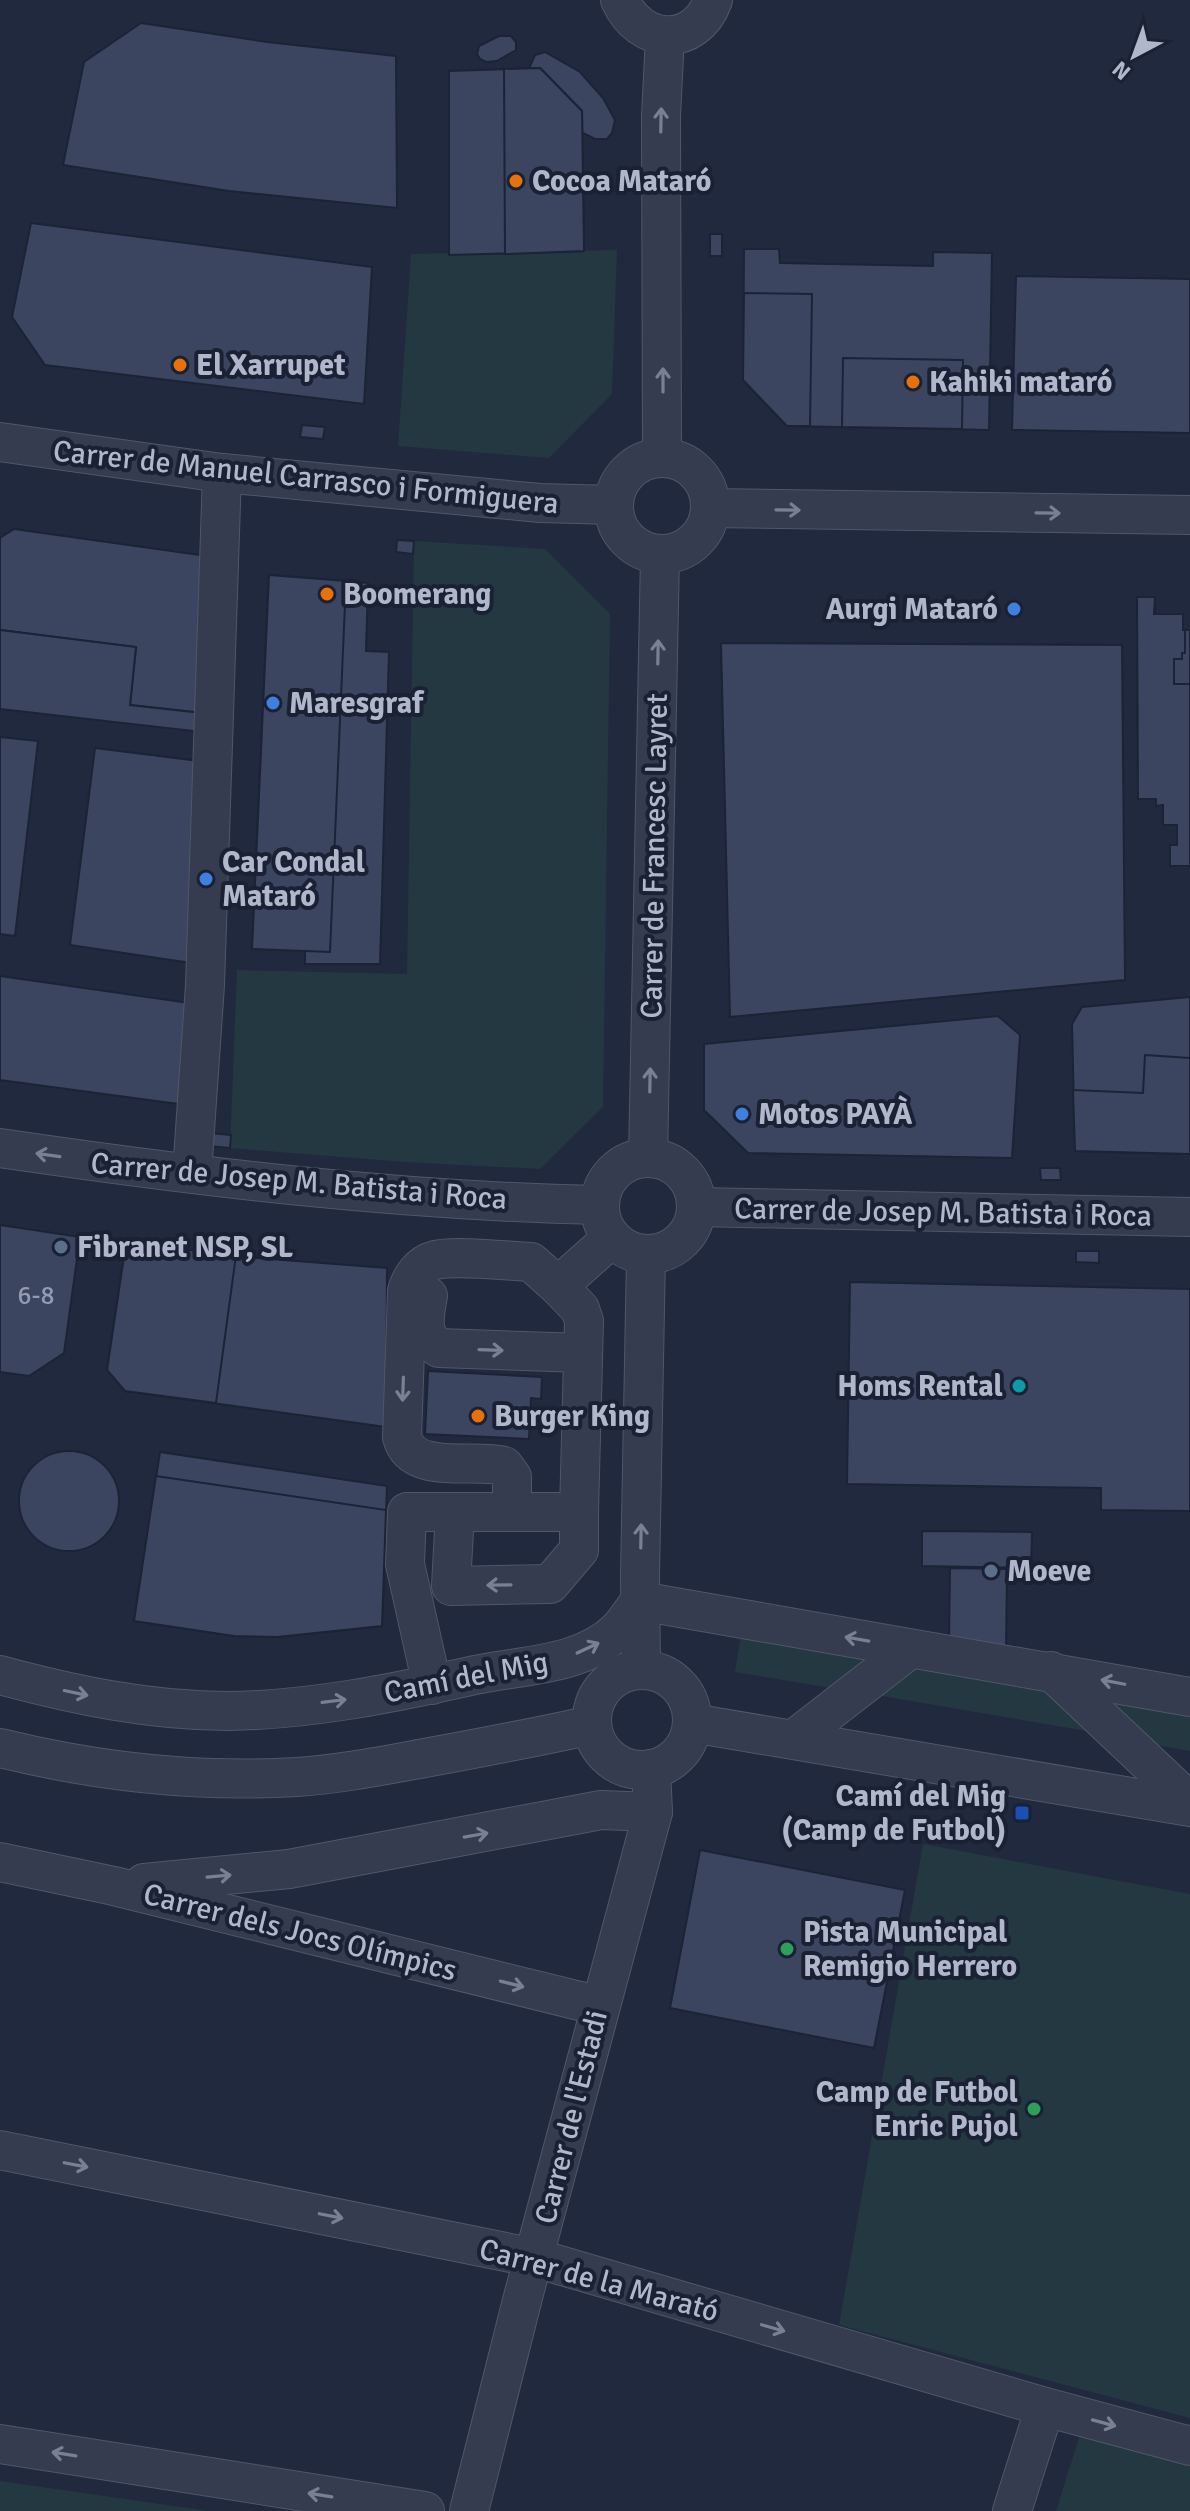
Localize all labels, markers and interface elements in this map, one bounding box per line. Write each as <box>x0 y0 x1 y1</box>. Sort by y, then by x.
north arrow <box>1094 16 1174 96</box>
text: N <box>1107 56 1136 86</box>
one-way arrow <box>653 107 669 134</box>
place label: Cocoa Mataró <box>532 163 711 200</box>
marker: Cocoa Mataró <box>507 172 525 190</box>
place label: El Xarrupet <box>196 347 345 384</box>
marker: El Xarrupet <box>171 356 189 374</box>
place label: Kahiki mataró <box>929 364 1113 401</box>
one-way arrow <box>655 367 671 394</box>
marker: Kahiki mataró <box>904 373 922 391</box>
street label: Carrer de Manuel Carrasco i Formiguera <box>51 433 561 522</box>
one-way arrow <box>774 503 801 518</box>
one-way arrow <box>1034 506 1061 521</box>
place label: Boomerang <box>343 576 491 613</box>
marker: Boomerang <box>318 585 336 603</box>
place label: Aurgi Mataró <box>826 591 998 628</box>
marker: Aurgi Mataró <box>1005 600 1023 618</box>
one-way arrow <box>650 639 666 666</box>
place label: Maresgraf <box>289 685 425 722</box>
street label: Carrer de Francesc Layret <box>633 693 676 1019</box>
marker: Maresgraf <box>264 694 282 712</box>
place label: Car Condal Mataró <box>222 844 365 915</box>
marker: Car Condal Mataró <box>197 870 215 888</box>
one-way arrow <box>642 1067 657 1094</box>
place label: Motos PAYÀ <box>758 1095 913 1133</box>
marker: Motos PAYÀ <box>733 1105 751 1123</box>
street label: Carrer de Josep M. Batista i Roca <box>89 1145 509 1218</box>
one-way arrow <box>36 1147 61 1162</box>
street label: Carrer de Josep M. Batista i Roca <box>734 1190 1152 1235</box>
place label: Fibranet NSP, SL <box>77 1229 293 1266</box>
marker: Fibranet NSP, SL <box>52 1238 70 1256</box>
house number: 6-8 <box>17 1280 55 1312</box>
one-way arrow <box>477 1342 504 1357</box>
place label: Homs Rental <box>837 1368 1003 1405</box>
one-way arrow <box>396 1375 411 1402</box>
marker: Homs Rental <box>1010 1377 1028 1395</box>
place label: Burger King <box>494 1398 650 1435</box>
marker: Burger King <box>469 1407 487 1425</box>
one-way arrow <box>633 1523 648 1550</box>
place label: Moeve <box>1007 1553 1091 1590</box>
marker: Moeve <box>982 1562 1000 1580</box>
one-way arrow <box>486 1577 513 1593</box>
one-way arrow <box>845 1631 870 1646</box>
one-way arrow <box>575 1640 599 1655</box>
street label: Camí del Mig <box>381 1643 551 1712</box>
one-way arrow <box>1101 1674 1127 1689</box>
one-way arrow <box>63 1686 88 1701</box>
one-way arrow <box>321 1693 346 1708</box>
place label: Camí del Mig (Camp de Futbol) <box>781 1778 1006 1849</box>
marker: Camí del Mig (Camp de Futbol) <box>1013 1804 1031 1822</box>
one-way arrow <box>462 1826 488 1841</box>
one-way arrow <box>205 1868 232 1883</box>
street label: Carrer dels Jocs Olímpics <box>139 1876 460 1989</box>
place label: Pista Municipal Remigio Herrero <box>803 1914 1017 1985</box>
marker: Pista Municipal Remigio Herrero <box>778 1940 796 1958</box>
one-way arrow <box>498 1977 524 1992</box>
street label: Carrer de l'Estadi <box>527 2007 616 2228</box>
place label: Camp de Futbol Enric Pujol <box>816 2074 1018 2145</box>
marker: Camp de Futbol Enric Pujol <box>1025 2100 1043 2118</box>
one-way arrow <box>63 2158 89 2173</box>
one-way arrow <box>318 2210 344 2225</box>
street label: Carrer de la Marató <box>475 2231 723 2330</box>
one-way arrow <box>760 2321 786 2336</box>
one-way arrow <box>1090 2416 1116 2431</box>
one-way arrow <box>51 2446 77 2461</box>
one-way arrow <box>308 2486 334 2501</box>

